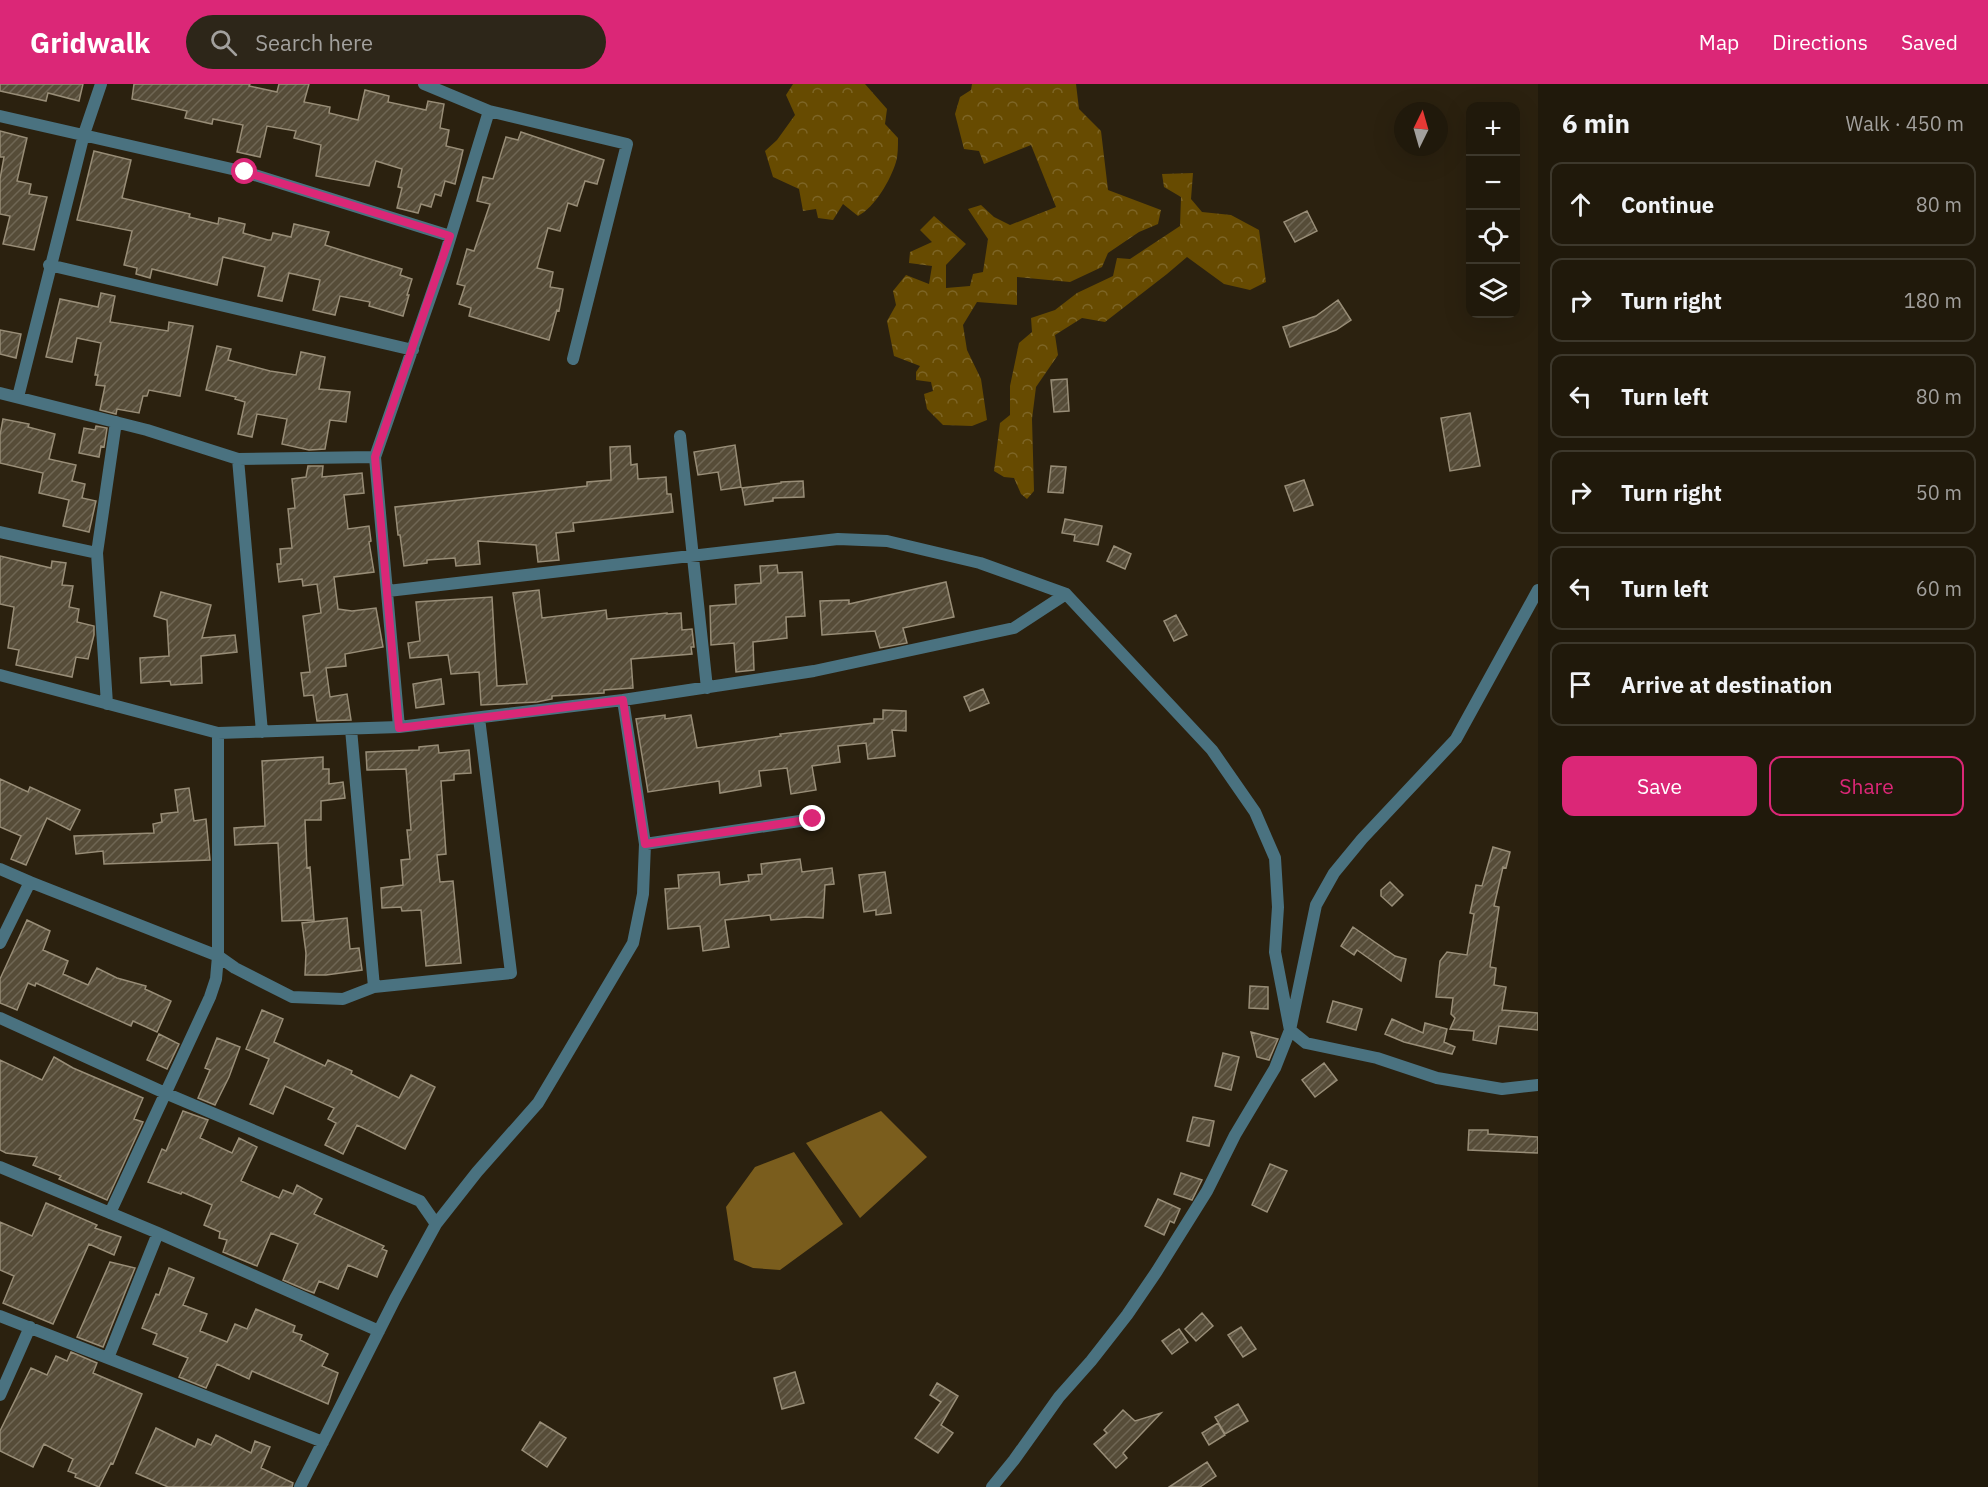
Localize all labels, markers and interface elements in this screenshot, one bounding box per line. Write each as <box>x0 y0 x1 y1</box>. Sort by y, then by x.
search box <box>186 15 606 69</box>
text: Gridwalk <box>30 24 150 61</box>
icon: search <box>207 26 240 59</box>
text: Search here <box>255 28 373 57</box>
text: Map <box>1699 28 1739 56</box>
text: Directions <box>1772 28 1868 56</box>
text: Saved <box>1901 28 1958 56</box>
north arrow <box>1394 102 1448 156</box>
map controls <box>1466 102 1520 318</box>
button: + <box>1466 102 1520 156</box>
text: 6 min <box>1562 106 1630 140</box>
text: Walk · 450 m <box>1846 110 1964 137</box>
button: − <box>1466 156 1520 210</box>
route start <box>231 158 257 184</box>
icon: ahead <box>1564 188 1597 221</box>
text: Continue <box>1621 190 1714 219</box>
text: 80 m <box>1916 191 1962 218</box>
button: locate <box>1466 210 1520 264</box>
button: layers <box>1466 264 1520 318</box>
icon: right <box>1564 284 1597 317</box>
text: Turn right <box>1621 286 1722 315</box>
text: 180 m <box>1904 287 1962 314</box>
icon: left <box>1564 380 1597 413</box>
text: Turn left <box>1621 382 1709 411</box>
text: 80 m <box>1916 383 1962 410</box>
icon: right <box>1564 476 1597 509</box>
text: Turn right <box>1621 478 1722 507</box>
text: 50 m <box>1916 479 1962 506</box>
icon: left <box>1564 572 1597 605</box>
text: Turn left <box>1621 574 1709 603</box>
text: 60 m <box>1916 575 1962 602</box>
icon: arrive <box>1564 668 1597 701</box>
text: Arrive at destination <box>1621 670 1832 699</box>
button: Save <box>1562 756 1757 816</box>
button: Share <box>1769 756 1964 816</box>
route end <box>799 805 825 831</box>

